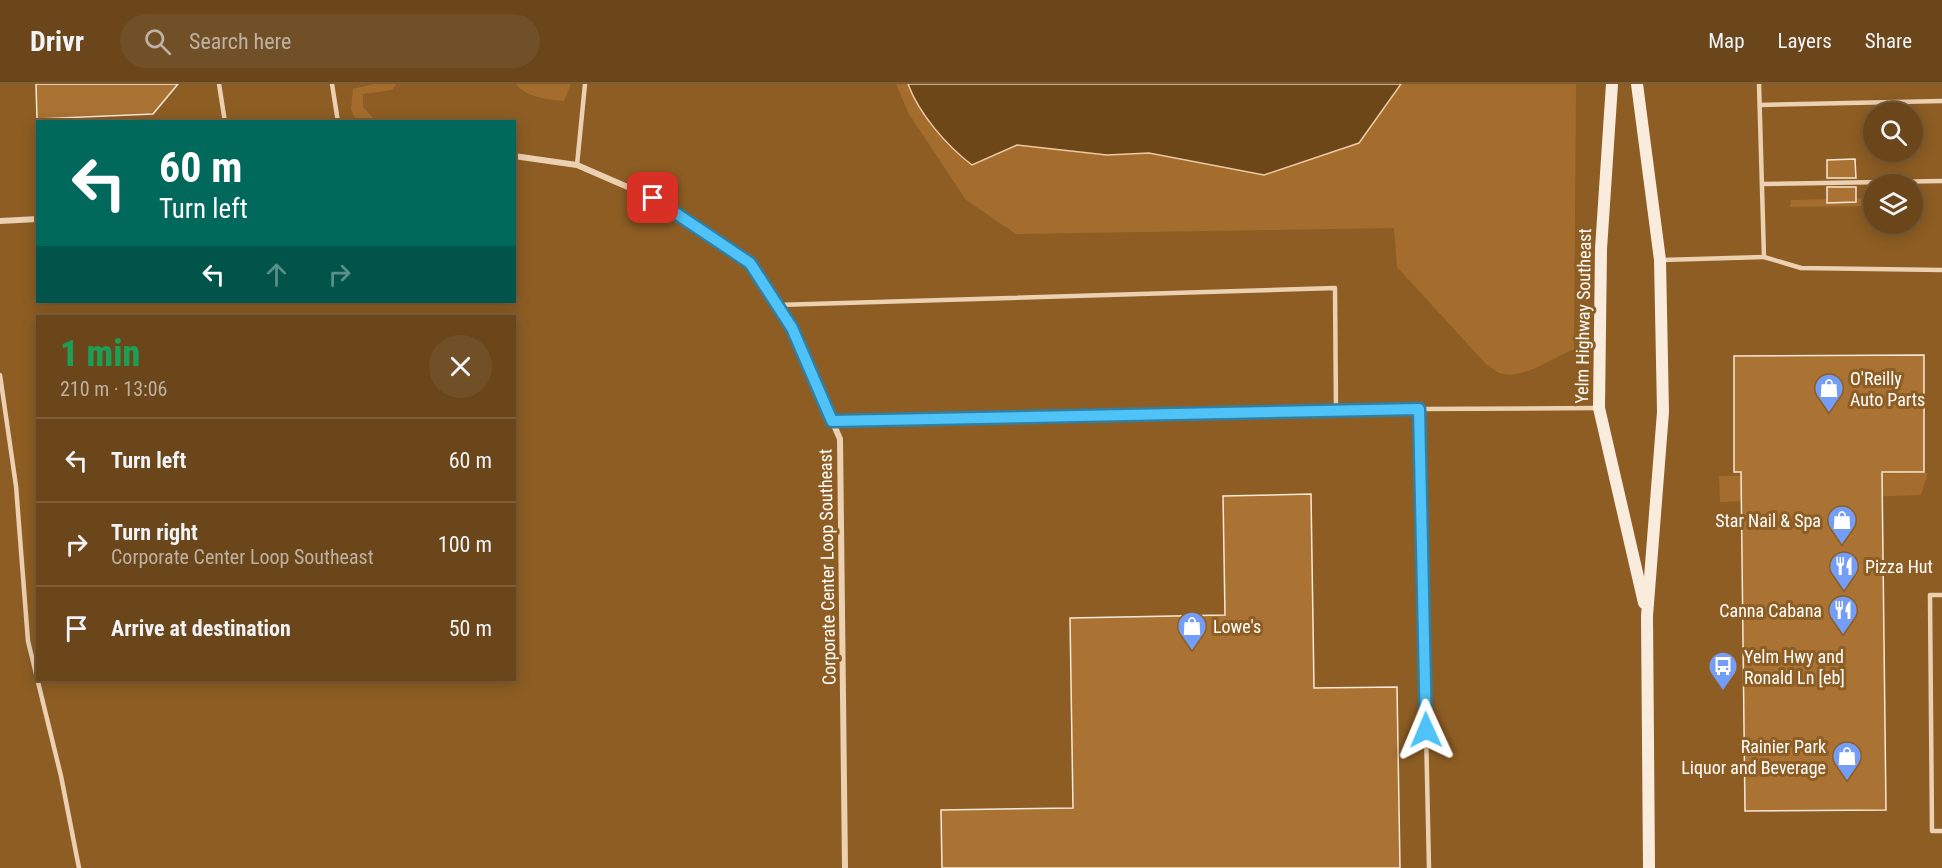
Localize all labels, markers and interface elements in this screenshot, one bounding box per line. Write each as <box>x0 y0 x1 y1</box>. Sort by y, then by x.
search box <box>120 14 540 68</box>
text: Drivr <box>30 25 84 58</box>
icon: search <box>141 25 174 58</box>
text: Search here <box>189 29 291 54</box>
text: Map <box>1708 29 1745 53</box>
text: Layers <box>1778 29 1832 53</box>
text: Share <box>1865 29 1912 53</box>
map controls <box>1863 102 1923 234</box>
button: search <box>1863 102 1923 162</box>
text: 60 m <box>159 143 242 192</box>
icon: left <box>60 144 138 222</box>
pin <box>627 172 678 223</box>
button: layers <box>1863 174 1923 234</box>
icon: arrive <box>636 181 669 214</box>
text: Turn left <box>159 193 248 225</box>
street label: Yelm Highway Southeast <box>1571 228 1595 404</box>
icon: left <box>197 258 230 291</box>
icon: ahead <box>260 258 293 291</box>
icon: right <box>323 258 356 291</box>
text: 1 min <box>60 333 140 375</box>
button: close <box>429 335 492 398</box>
place label: O'Reilly Auto Parts <box>1850 368 1925 410</box>
shop icon: O'Reilly Auto Parts <box>1813 372 1845 414</box>
text: 210 m · 13:06 <box>60 377 167 401</box>
icon: left <box>60 444 93 477</box>
text: Turn left <box>111 448 186 473</box>
text: 60 m <box>449 448 492 473</box>
street label: Corporate Center Loop Southeast <box>814 449 840 685</box>
shop icon: Star Nail & Spa <box>1826 504 1858 546</box>
place label: Star Nail & Spa <box>1715 510 1821 531</box>
text: Turn right <box>111 520 198 545</box>
icon: right <box>60 528 93 561</box>
text: 100 m <box>438 532 492 557</box>
text: Corporate Center Loop Southeast <box>111 545 374 569</box>
restaurant icon: Pizza Hut <box>1828 550 1860 592</box>
place label: Pizza Hut <box>1865 556 1933 577</box>
restaurant icon: Canna Cabana <box>1827 594 1859 636</box>
place label: Canna Cabana <box>1719 600 1822 621</box>
shop icon: Lowe's <box>1176 610 1208 652</box>
icon: arrive <box>60 612 93 645</box>
text: Arrive at destination <box>111 616 291 641</box>
text: 50 m <box>449 616 492 641</box>
place label: Lowe's <box>1213 616 1261 637</box>
place label: Yelm Hwy and Ronald Ln [eb] <box>1744 646 1845 688</box>
bus stop icon: Yelm Hwy and Ronald Ln [eb] <box>1707 650 1739 692</box>
position arrow <box>1394 698 1458 762</box>
place label: Rainier Park Liquor and Beverage <box>1681 736 1826 778</box>
shop icon: Rainier Park Liquor and Beverage <box>1831 740 1863 782</box>

